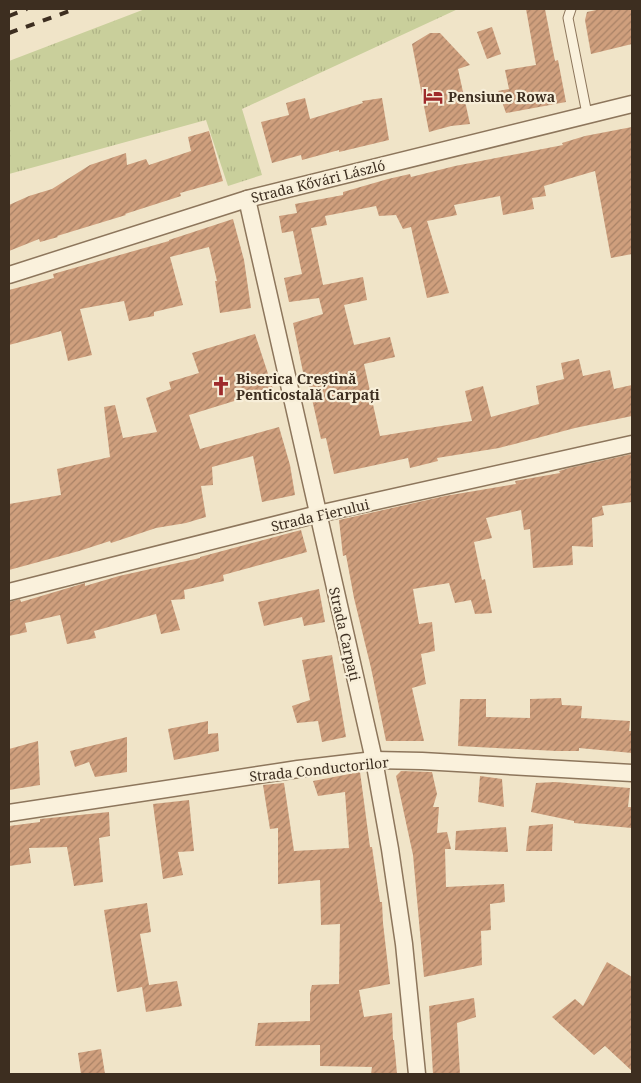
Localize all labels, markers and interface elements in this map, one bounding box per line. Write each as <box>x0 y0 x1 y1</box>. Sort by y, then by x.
hotel icon: Pensiune Rowa <box>422 85 444 107</box>
place label: Pensiune Rowa <box>448 87 555 106</box>
street label: Strada Kővári László <box>249 155 387 207</box>
place label: Biserica Creștină Penticostală Carpați <box>236 369 380 404</box>
church icon: Biserica Creștină Penticostală Carpați <box>210 375 232 397</box>
street label: Strada Fierului <box>269 494 371 536</box>
street label: Strada Carpați <box>325 585 365 683</box>
street label: Strada Conductorilor <box>248 752 390 786</box>

